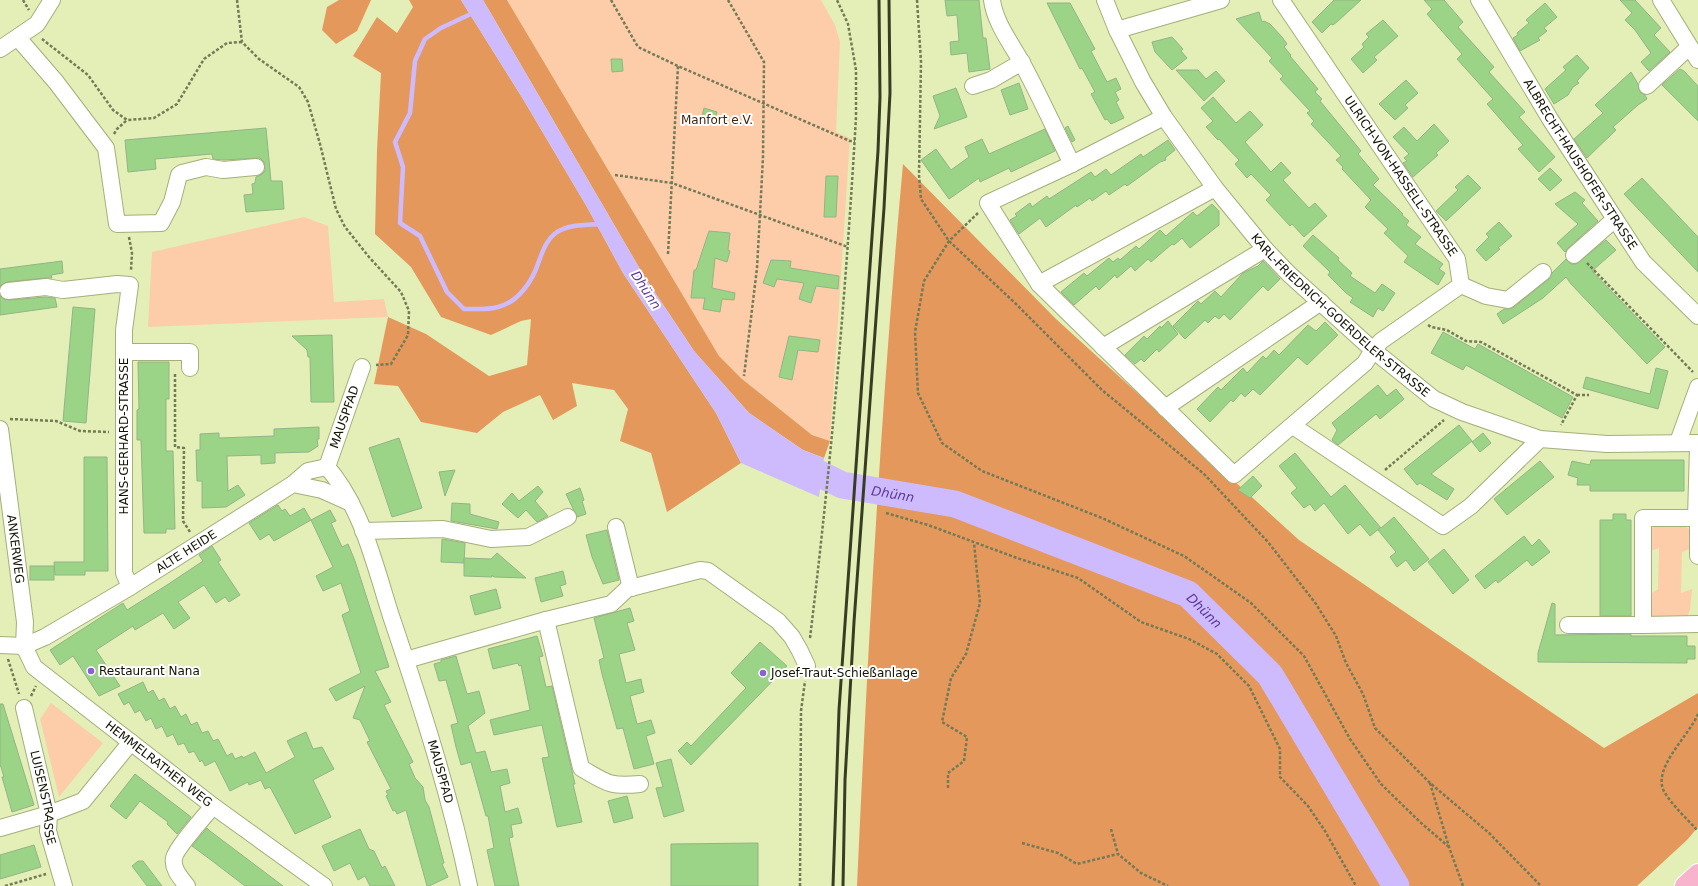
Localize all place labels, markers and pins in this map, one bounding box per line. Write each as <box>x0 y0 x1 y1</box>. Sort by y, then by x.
place label: Restaurant Nana <box>99 664 200 678</box>
marker: Restaurant Nana <box>86 666 96 676</box>
place label: Josef-Traut-Schießanlage <box>770 666 918 680</box>
marker: Josef-Traut-Schießanlage <box>758 668 768 678</box>

